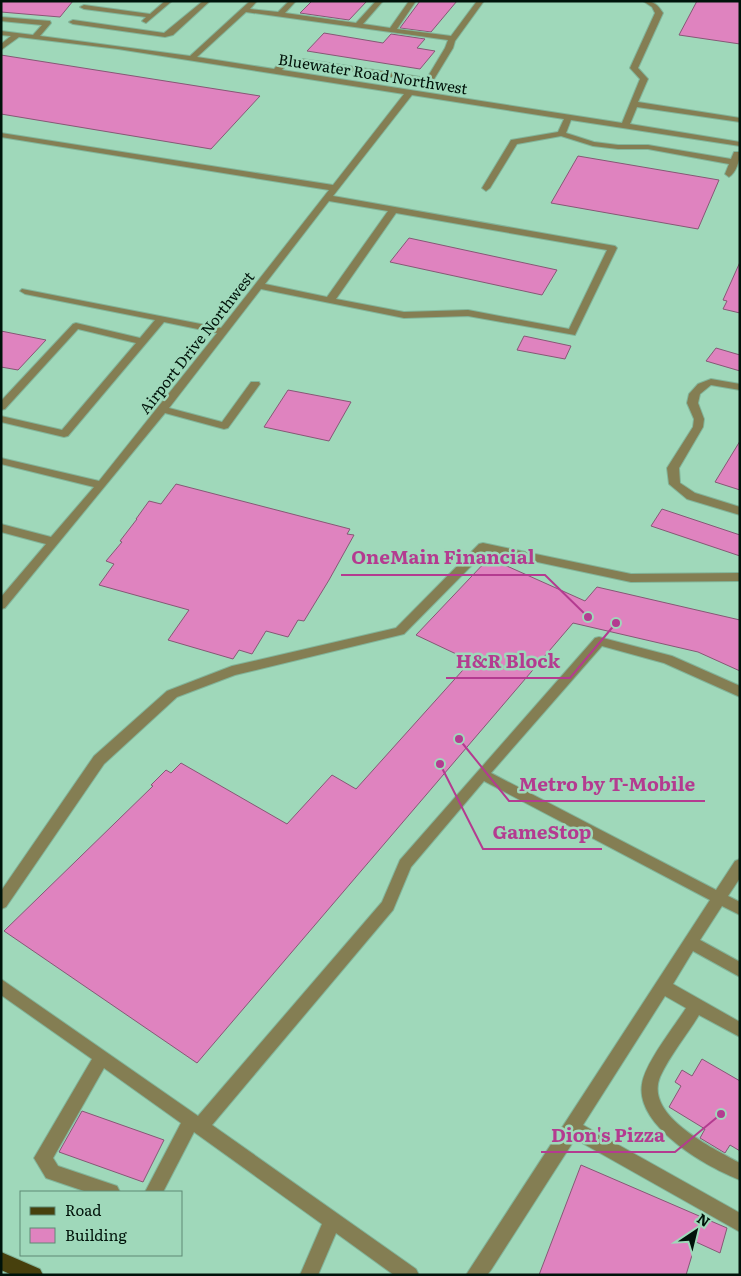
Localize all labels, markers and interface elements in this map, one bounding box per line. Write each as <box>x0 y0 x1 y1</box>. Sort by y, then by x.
street label: Bluewater Road Northwest <box>277 47 469 99</box>
street label: Airport Drive Northwest <box>133 266 259 418</box>
callout: OneMain Financial <box>341 541 545 575</box>
text: OneMain Financial <box>351 542 535 570</box>
callout: H&R Block <box>446 644 570 678</box>
text: H&R Block <box>456 646 561 674</box>
callout: Metro by T-Mobile <box>509 767 705 801</box>
text: Metro by T-Mobile <box>519 769 695 797</box>
callout: GameStop <box>483 815 602 849</box>
text: GameStop <box>493 817 591 845</box>
callout: Dion's Pizza <box>541 1118 675 1152</box>
text: Dion's Pizza <box>551 1120 665 1148</box>
legend <box>20 1191 182 1256</box>
text: Road <box>65 1198 101 1221</box>
north arrow <box>671 1206 721 1256</box>
text: N <box>693 1208 715 1231</box>
text: Building <box>65 1223 127 1246</box>

